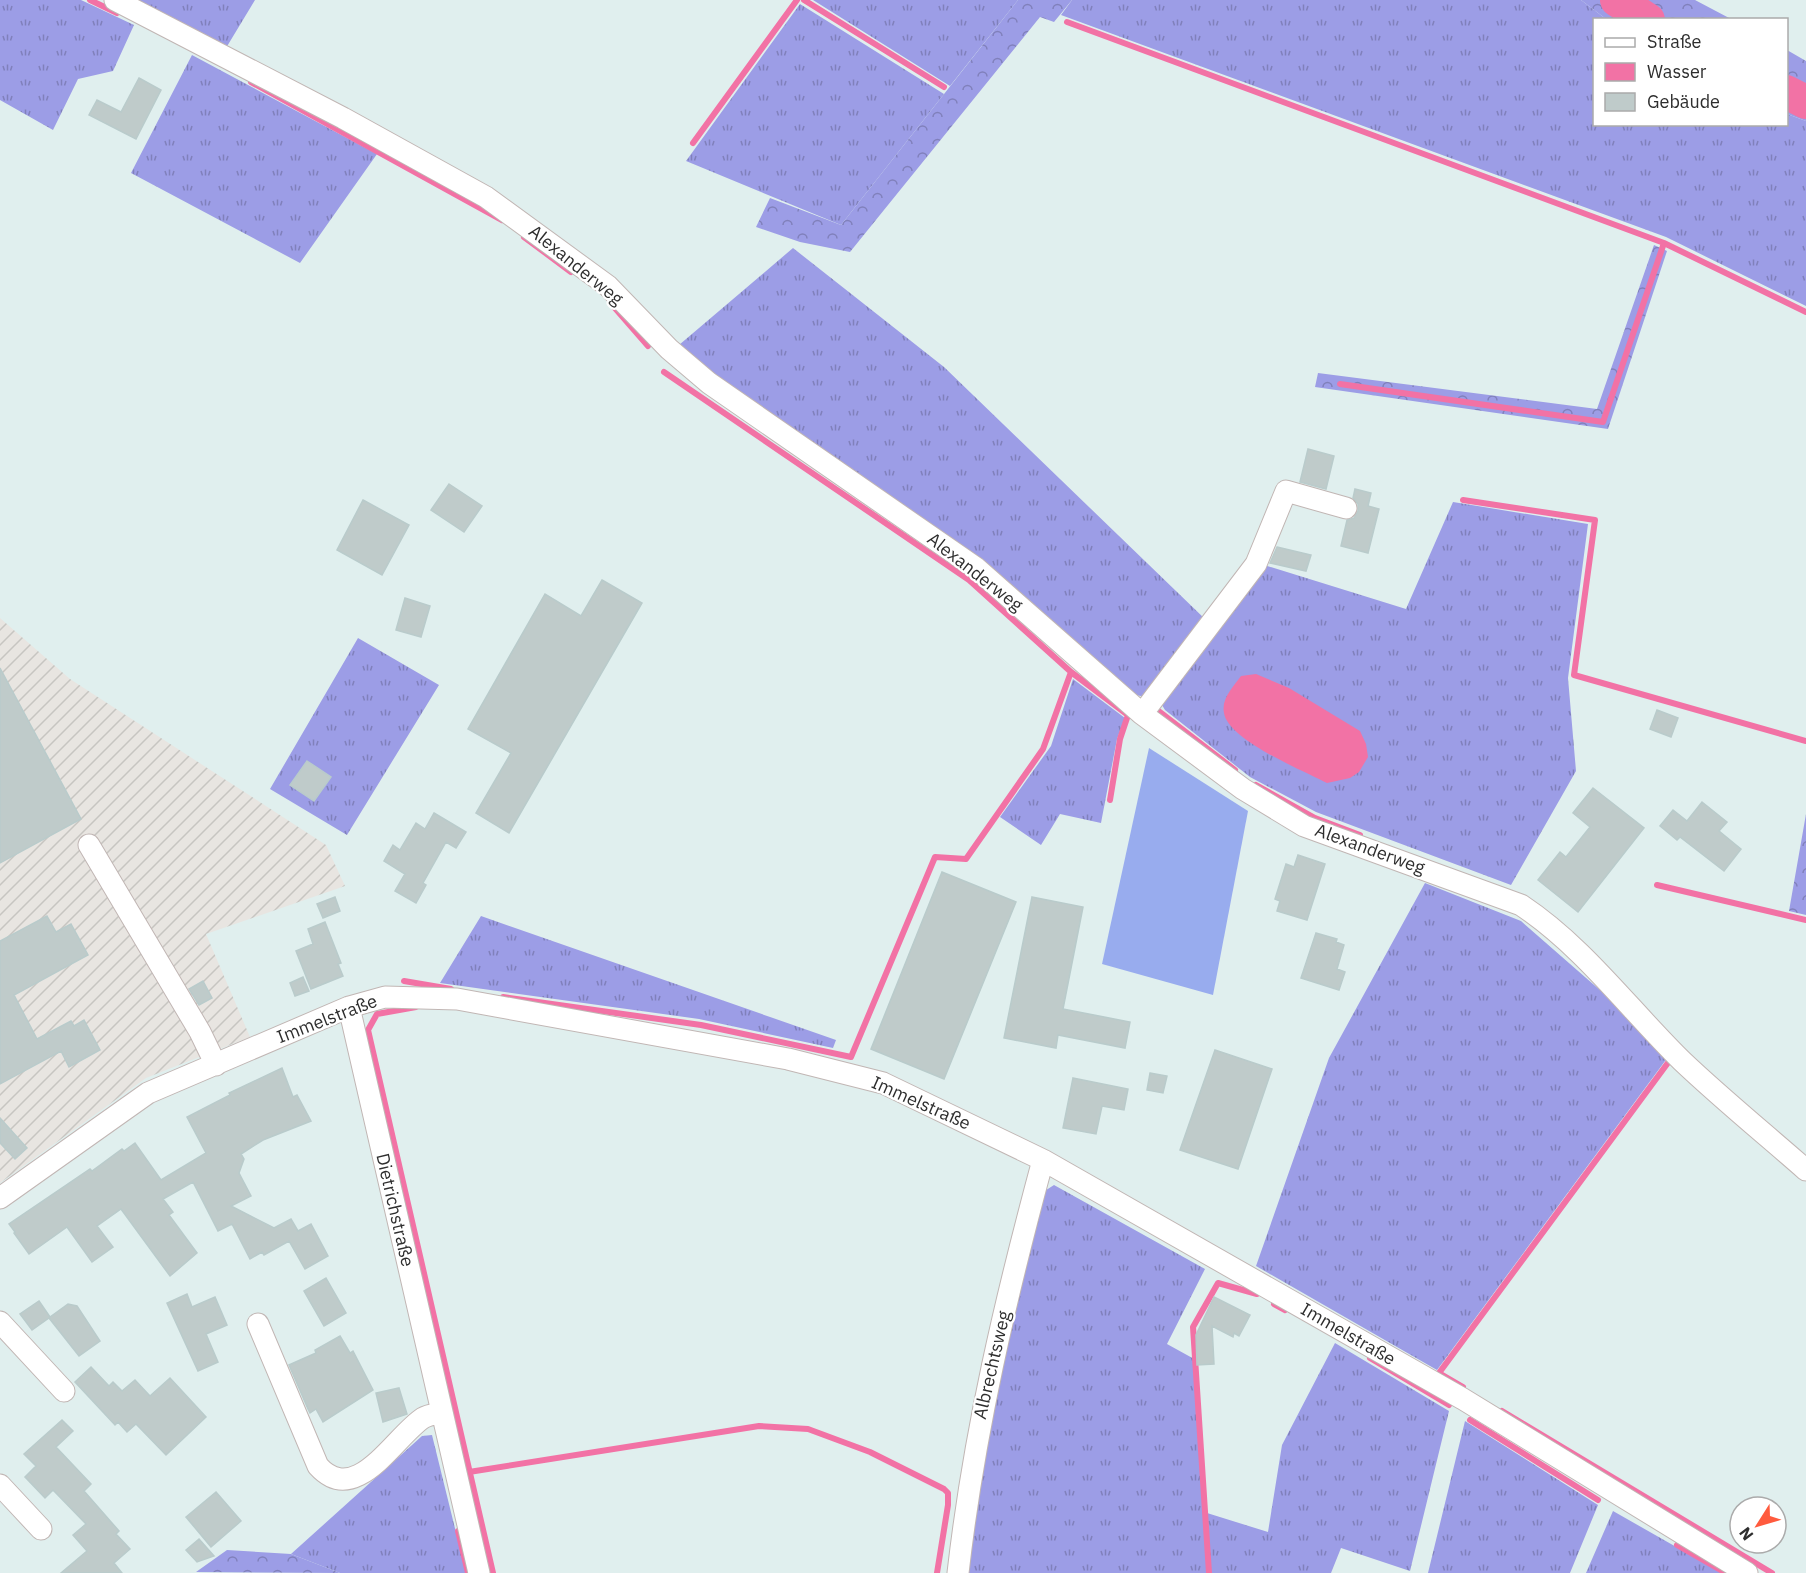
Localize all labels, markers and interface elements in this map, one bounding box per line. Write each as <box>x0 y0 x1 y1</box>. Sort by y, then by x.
legend <box>1593 18 1788 126</box>
text: Straße <box>1647 30 1701 53</box>
text: Wasser <box>1647 60 1707 83</box>
text: Gebäude <box>1647 90 1720 113</box>
street label: Alexanderweg <box>524 219 629 310</box>
street label: Alexanderweg <box>923 527 1028 616</box>
street label: Alexanderweg <box>1312 818 1429 879</box>
street label: Immelstraße <box>273 989 380 1048</box>
street label: Immelstraße <box>868 1070 974 1135</box>
street label: Dietrichstraße <box>371 1151 420 1269</box>
street label: Immelstraße <box>1297 1297 1400 1370</box>
street label: Albrechtsweg <box>968 1308 1015 1421</box>
north arrow <box>1728 1495 1788 1555</box>
text: N <box>1735 1523 1757 1545</box>

